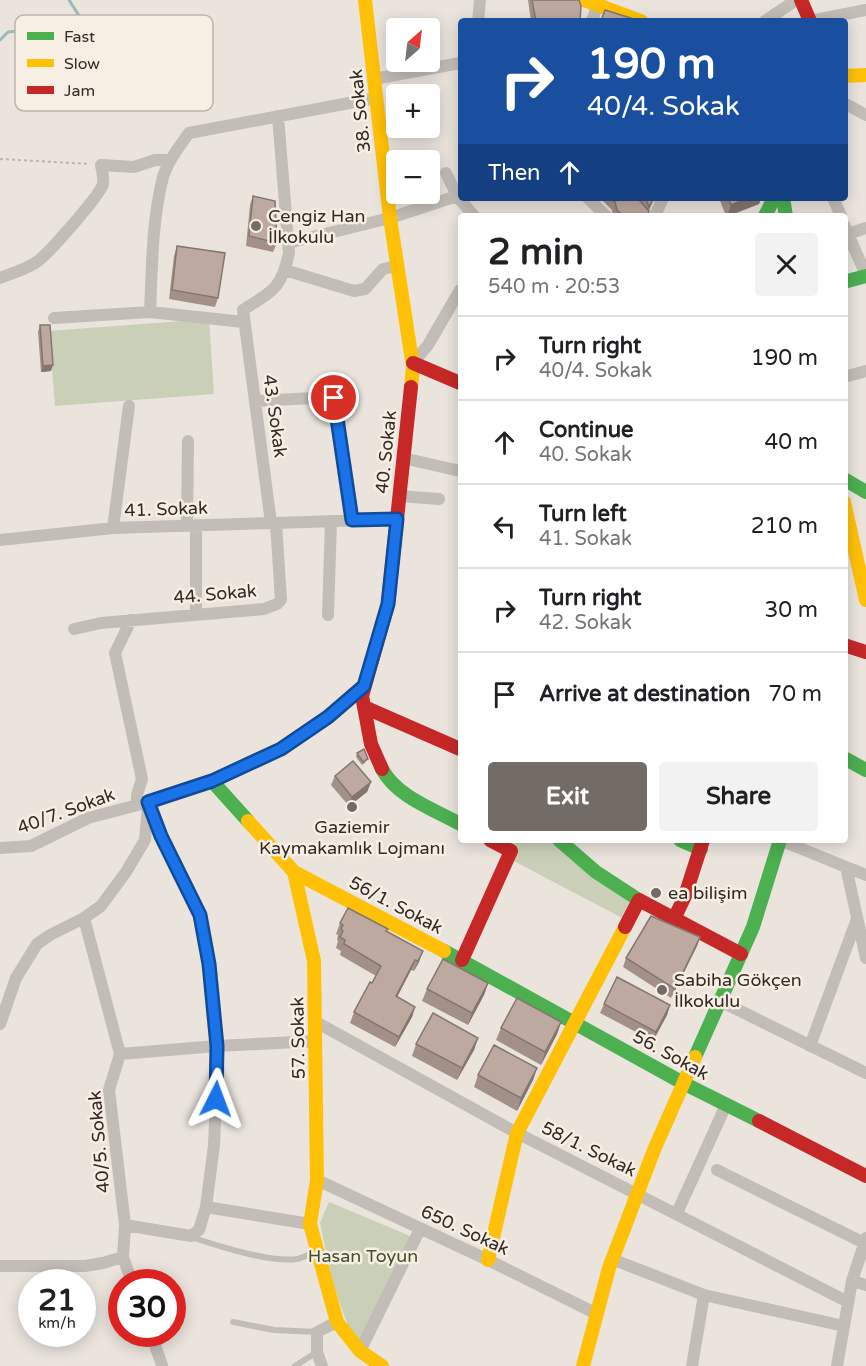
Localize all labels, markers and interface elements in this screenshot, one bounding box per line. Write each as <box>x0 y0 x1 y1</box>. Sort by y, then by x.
legend <box>15 15 213 111</box>
north arrow <box>386 18 440 72</box>
map controls <box>386 18 440 204</box>
text: Fast <box>64 27 95 47</box>
text: 190 m <box>587 39 716 90</box>
icon: right <box>488 42 566 120</box>
text: Slow <box>64 54 100 74</box>
street label: 38. Sokak <box>345 68 375 154</box>
text: Jam <box>64 81 95 101</box>
button: + <box>386 84 440 138</box>
text: 40/4. Sokak <box>587 90 740 123</box>
button: − <box>386 150 440 204</box>
icon: ahead <box>553 156 586 189</box>
text: Then <box>488 160 541 186</box>
place label: Cengiz Han İlkokulu <box>268 205 366 248</box>
marker: Cengiz Han İlkokulu <box>249 219 263 233</box>
text: 2 min <box>488 231 584 274</box>
button: close <box>755 233 818 296</box>
text: 540 m · 20:53 <box>488 275 620 299</box>
text: Turn right <box>539 333 641 359</box>
icon: right <box>488 342 521 375</box>
text: 190 m <box>751 345 818 371</box>
text: 40/4. Sokak <box>539 359 652 383</box>
pin <box>308 372 359 423</box>
street label: 43. Sokak <box>258 373 292 459</box>
icon: arrive <box>317 381 350 414</box>
street label: 40. Sokak <box>371 409 401 495</box>
text: Continue <box>539 417 634 443</box>
icon: ahead <box>488 426 521 459</box>
text: 40 m <box>764 429 818 455</box>
text: 40. Sokak <box>539 443 632 467</box>
street label: 41. Sokak <box>124 497 208 521</box>
text: Turn left <box>539 501 627 527</box>
icon: left <box>488 510 521 543</box>
text: 210 m <box>751 513 818 539</box>
text: 41. Sokak <box>539 527 632 551</box>
street label: 44. Sokak <box>172 579 258 609</box>
text: Turn right <box>539 585 641 611</box>
icon: right <box>488 594 521 627</box>
text: 30 m <box>764 597 818 623</box>
text: 42. Sokak <box>539 611 632 635</box>
icon: arrive <box>488 678 521 711</box>
text: Arrive at destination <box>539 681 750 707</box>
text: 70 m <box>768 681 822 707</box>
button: Exit <box>488 762 647 831</box>
button: Share <box>659 762 818 831</box>
street label: 40/7. Sokak <box>14 783 118 839</box>
marker: Gaziemir Kaymakamlık Lojmanı <box>345 800 359 814</box>
place label: Gaziemir Kaymakamlık Lojmanı <box>259 816 445 859</box>
street label: 56/1. Sokak <box>345 871 447 939</box>
place label: ea bilişim <box>668 882 747 904</box>
marker: ea bilişim <box>649 886 663 900</box>
place label: Sabiha Gökçen İlkokulu <box>674 969 802 1012</box>
marker: Sabiha Gökçen İlkokulu <box>655 983 669 997</box>
street label: 57. Sokak <box>286 996 310 1080</box>
street label: 56. Sokak <box>629 1025 713 1085</box>
position arrow <box>184 1067 248 1131</box>
street label: 40/5. Sokak <box>84 1090 114 1194</box>
street label: 58/1. Sokak <box>538 1117 640 1182</box>
street label: 650. Sokak <box>417 1200 513 1260</box>
park label: Hasan Toyun <box>308 1245 418 1267</box>
speed limit sign: 30 <box>108 1269 186 1347</box>
text: 21 <box>38 1282 76 1319</box>
text: km/h <box>38 1314 76 1332</box>

